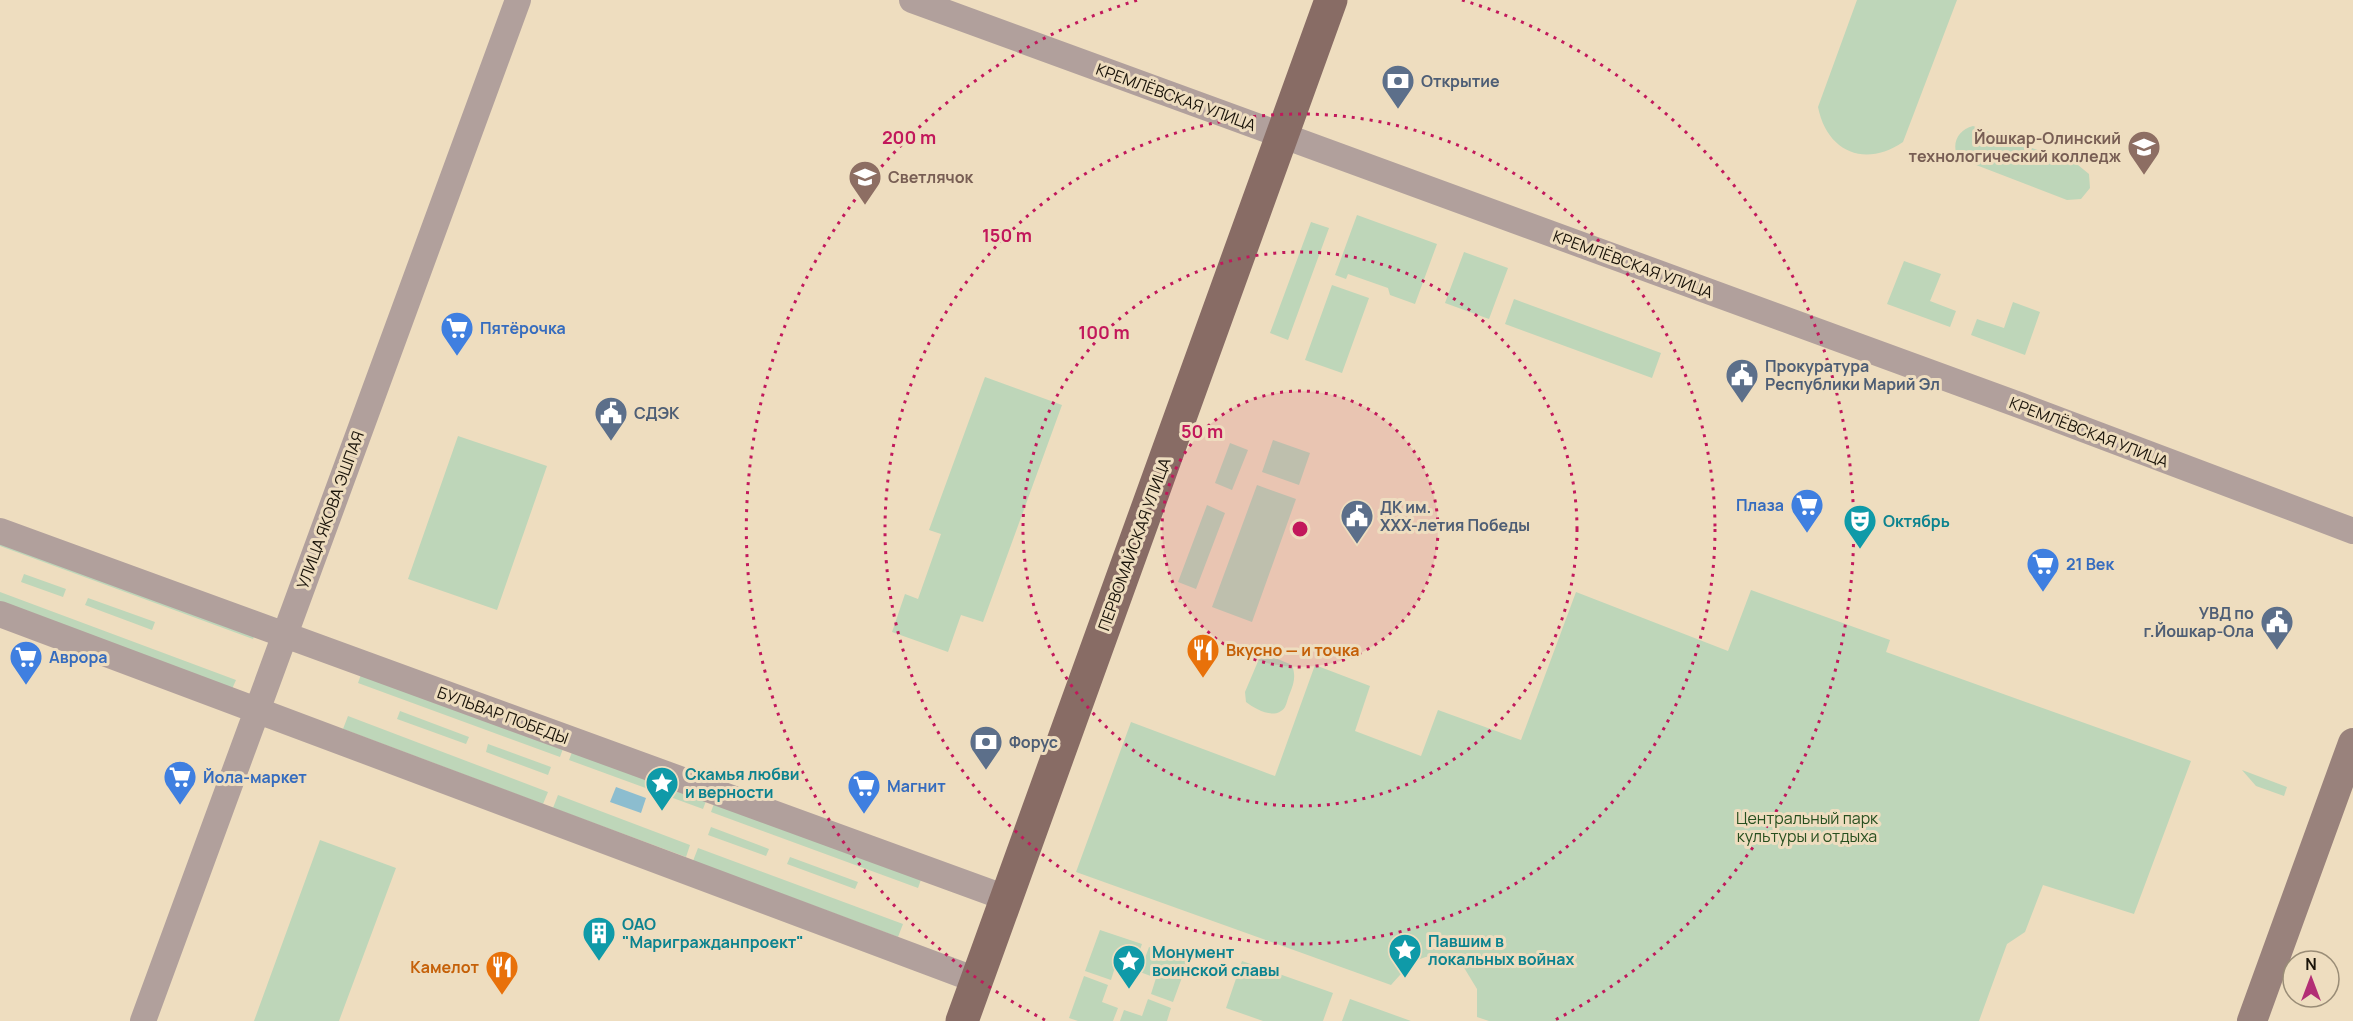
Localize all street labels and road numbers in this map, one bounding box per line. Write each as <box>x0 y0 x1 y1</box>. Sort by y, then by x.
street label: КРЕМЛЁВСКАЯ УЛИЦА <box>1093 58 1259 136</box>
street label: КРЕМЛЁВСКАЯ УЛИЦА <box>1550 225 1716 303</box>
street label: КРЕМЛЁВСКАЯ УЛИЦА <box>2006 391 2172 473</box>
street label: УЛИЦА ЯКОВА ЭШПАЯ <box>291 428 369 592</box>
street label: ПЕРВОМАЙСКАЯ УЛИЦА <box>1092 454 1176 634</box>
street label: БУЛЬВАР ПОБЕДЫ <box>434 681 572 749</box>

